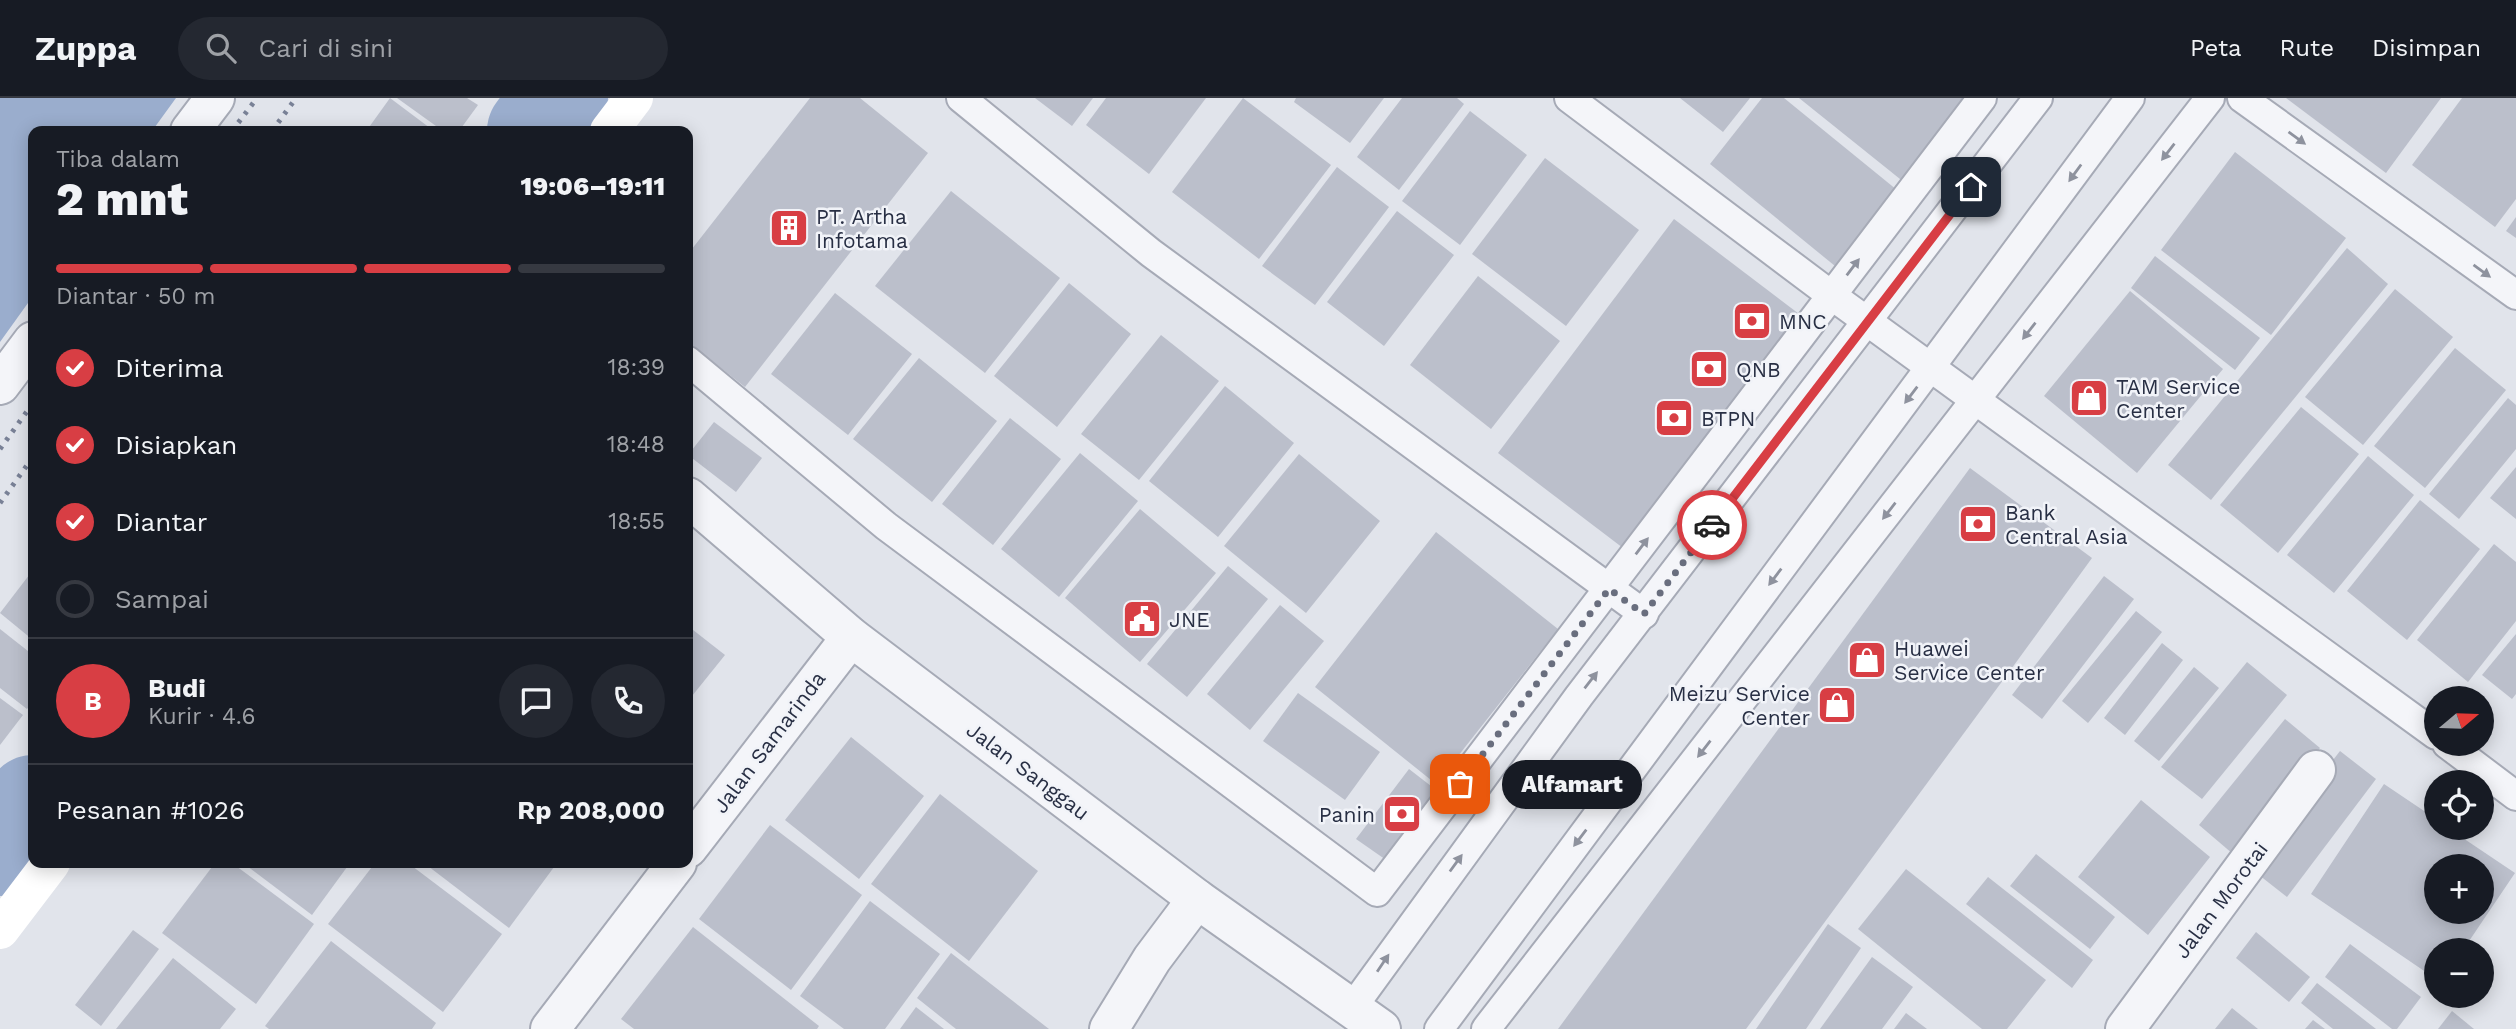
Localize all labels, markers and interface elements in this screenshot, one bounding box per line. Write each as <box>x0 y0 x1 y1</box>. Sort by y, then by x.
search box <box>178 17 668 80</box>
text: Zuppa <box>35 29 136 68</box>
icon: search <box>202 29 240 67</box>
text: Cari di sini <box>258 33 393 63</box>
text: Peta <box>2190 34 2242 62</box>
text: Rute <box>2280 34 2334 62</box>
text: Disimpan <box>2372 34 2481 62</box>
one-way arrow <box>2288 131 2306 145</box>
one-way arrow <box>2161 142 2176 160</box>
text: Tiba dalam <box>56 146 180 173</box>
pin <box>1941 157 2001 217</box>
one-way arrow <box>2068 163 2083 181</box>
icon: home <box>1952 168 1990 206</box>
text: 19:06–19:11 <box>521 171 665 201</box>
text: 2 mnt <box>56 172 188 226</box>
place label: PT. Artha Infotama <box>816 204 908 253</box>
building icon: PT. Artha Infotama <box>768 207 810 249</box>
one-way arrow <box>1845 258 1859 276</box>
one-way arrow <box>2473 263 2491 277</box>
text: Diantar · 50 m <box>56 283 216 310</box>
bank icon: MNC <box>1731 300 1773 342</box>
place label: MNC <box>1779 309 1827 334</box>
one-way arrow <box>2021 322 2036 340</box>
bank icon: QNB <box>1688 348 1730 390</box>
icon: check <box>56 349 94 387</box>
text: Diterima <box>115 353 223 383</box>
text: 18:39 <box>607 354 665 381</box>
place label: QNB <box>1736 357 1781 382</box>
place label: TAM Service Center <box>2116 374 2240 423</box>
shop icon: TAM Service Center <box>2068 377 2110 419</box>
one-way arrow <box>1904 386 1918 404</box>
bank icon: BTPN <box>1653 397 1695 439</box>
place label: BTPN <box>1701 406 1755 431</box>
icon: check <box>56 426 94 464</box>
text: Disiapkan <box>115 430 237 460</box>
text: 18:48 <box>607 431 665 458</box>
courier <box>1677 490 1747 560</box>
place label: Bank Central Asia <box>2005 500 2128 549</box>
one-way arrow <box>1883 502 1897 520</box>
icon: check <box>56 503 94 541</box>
bank icon: Bank Central Asia <box>1957 503 1999 545</box>
icon: car <box>1693 506 1731 544</box>
text: Diantar <box>115 507 207 537</box>
text: 18:55 <box>608 508 665 535</box>
one-way arrow <box>1634 537 1648 555</box>
one-way arrow <box>1768 568 1782 587</box>
text: Sampai <box>115 584 209 614</box>
public building icon: JNE <box>1121 598 1163 640</box>
place label: JNE <box>1169 607 1210 632</box>
place label: Huawei Service Center <box>1894 636 2045 685</box>
shop icon: Huawei Service Center <box>1846 639 1888 681</box>
button: chat <box>499 664 573 738</box>
button: phone <box>591 664 665 738</box>
street label: Jalan Samarinda <box>708 666 831 818</box>
one-way arrow <box>1584 672 1599 690</box>
text: Budi <box>148 673 206 703</box>
place label: Meizu Service Center <box>1669 681 1810 730</box>
shop icon: Meizu Service Center <box>1816 684 1858 726</box>
text: B <box>84 686 102 716</box>
north arrow <box>2424 686 2494 756</box>
map controls <box>2424 686 2494 1008</box>
text: Kurir · 4.6 <box>148 703 256 730</box>
street label: Jalan Sanggau <box>962 717 1094 825</box>
one-way arrow <box>1697 739 1712 757</box>
pin <box>1430 754 1490 814</box>
callout: Alfamart <box>1502 760 1642 808</box>
icon: bag <box>1441 765 1479 803</box>
button: locate <box>2424 770 2494 840</box>
text: Alfamart <box>1521 771 1623 798</box>
bank icon: Panin <box>1381 793 1423 835</box>
text: Pesanan #1026 <box>56 795 245 825</box>
text: Rp 208,000 <box>517 795 665 825</box>
place label: Panin <box>1319 802 1375 827</box>
one-way arrow <box>1574 829 1588 847</box>
street label: Jalan Morotai <box>2169 837 2273 963</box>
one-way arrow <box>1449 854 1463 872</box>
button: + <box>2424 854 2494 924</box>
button: − <box>2424 938 2494 1008</box>
one-way arrow <box>1376 953 1389 972</box>

